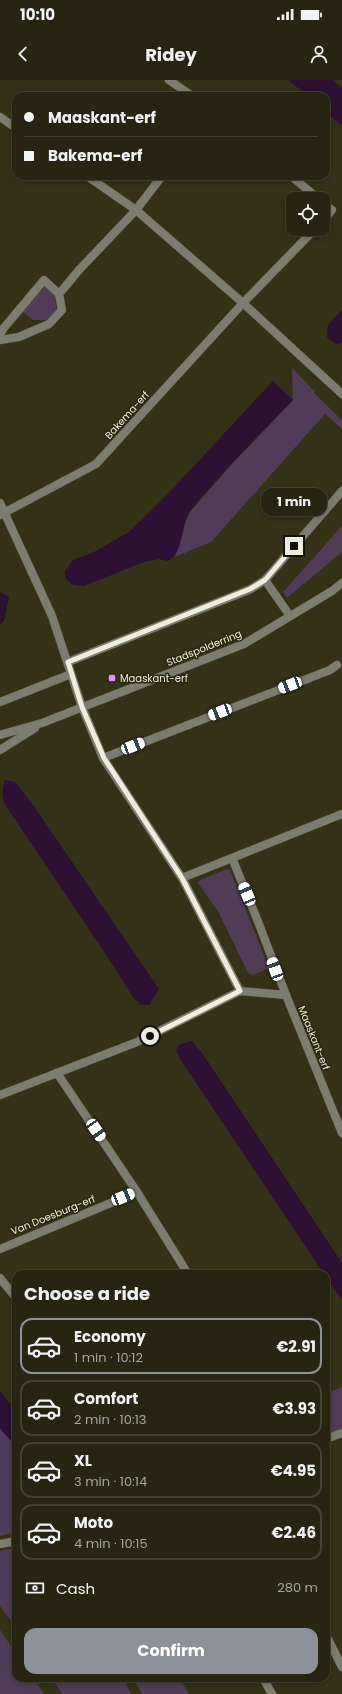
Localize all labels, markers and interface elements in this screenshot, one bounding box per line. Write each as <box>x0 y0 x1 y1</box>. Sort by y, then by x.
text: 10:10 <box>20 4 55 25</box>
text: Ridey <box>145 42 197 67</box>
icon: back <box>12 43 34 65</box>
icon: person <box>308 43 330 65</box>
text: Maaskant-erf <box>48 107 156 128</box>
text: Bakema-erf <box>48 145 142 166</box>
map controls <box>286 192 330 236</box>
button: locate <box>286 192 330 236</box>
street label: Bakema-erf <box>101 388 153 442</box>
callout: 1 min <box>261 488 327 516</box>
text: 1 min <box>277 492 311 511</box>
route end <box>285 537 303 555</box>
street label: Stadspolderring <box>164 626 244 670</box>
place label: Maaskant-erf <box>120 671 188 686</box>
marker: Maaskant-erf <box>107 673 117 683</box>
car <box>277 675 303 695</box>
car <box>207 702 233 722</box>
car <box>120 736 146 756</box>
car <box>237 881 257 907</box>
car <box>265 956 285 982</box>
street label: Maaskant-erf <box>294 1004 334 1072</box>
route start <box>141 1027 159 1045</box>
car <box>84 1117 108 1143</box>
car <box>110 1187 136 1207</box>
street label: Van Doesburg-erf <box>9 1191 97 1239</box>
text: Choose a ride <box>24 1281 150 1306</box>
text: Economy <box>74 1326 146 1347</box>
icon: car <box>26 1328 62 1364</box>
text: €2.91 <box>276 1336 316 1357</box>
text: 1 min · 10:12 <box>74 1348 143 1367</box>
text: Comfort <box>74 1388 138 1409</box>
icon: car <box>26 1390 62 1426</box>
text: €3.93 <box>272 1398 316 1419</box>
text: 2 min · 10:13 <box>74 1410 146 1429</box>
text: XL <box>74 1450 92 1471</box>
icon: car <box>26 1452 62 1488</box>
text: €4.95 <box>271 1460 316 1481</box>
text: 3 min · 10:14 <box>74 1472 147 1491</box>
text: Moto <box>74 1512 113 1533</box>
icon: car <box>26 1514 62 1550</box>
text: €2.46 <box>272 1522 316 1543</box>
text: 4 min · 10:15 <box>74 1534 148 1553</box>
icon: cash <box>24 1577 46 1599</box>
text: Cash <box>56 1578 95 1599</box>
text: 280 m <box>277 1578 318 1597</box>
button: Confirm <box>24 1628 318 1674</box>

